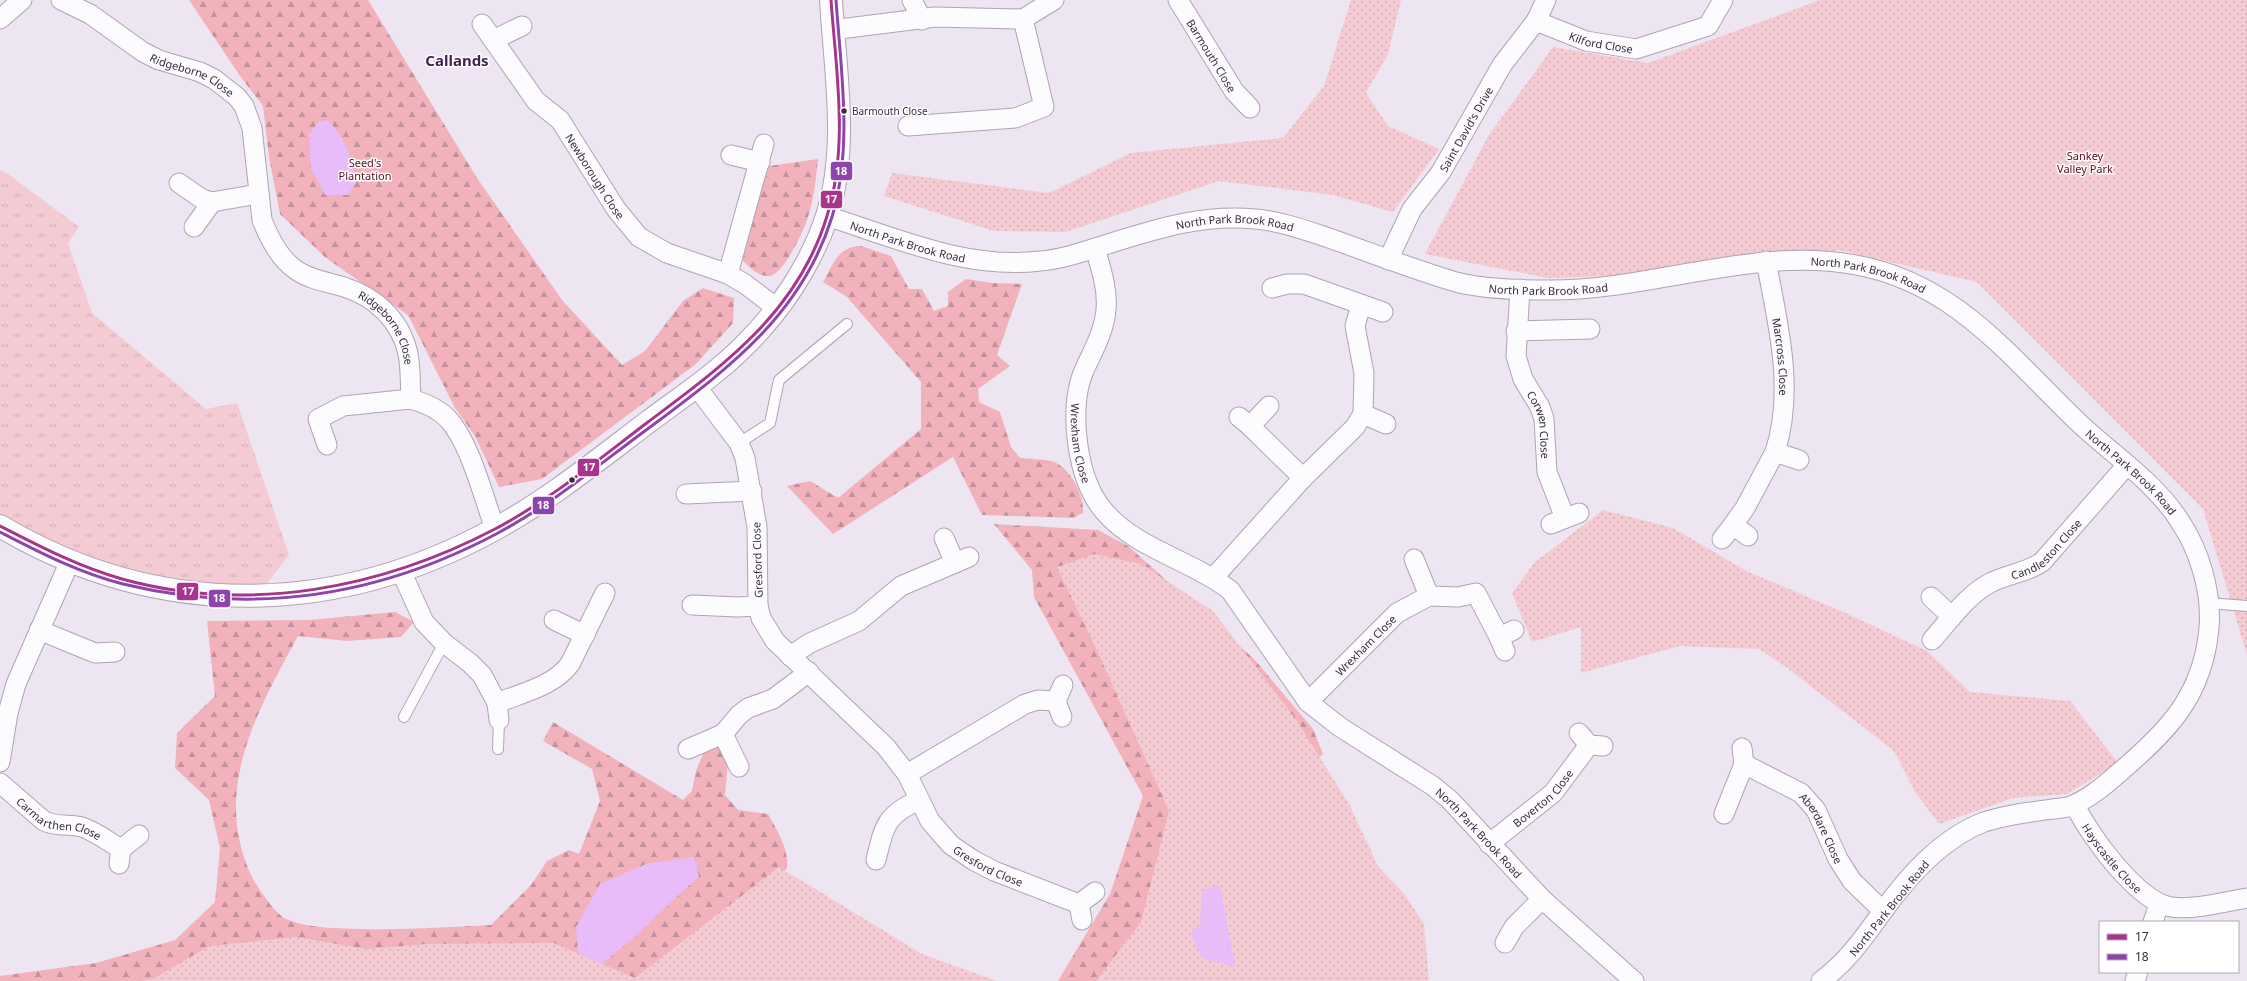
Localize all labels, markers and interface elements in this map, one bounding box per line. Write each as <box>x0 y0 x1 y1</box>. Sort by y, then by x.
street label: Barmouth Close <box>1184 16 1240 95</box>
street label: Kilford Close <box>1567 28 1634 56</box>
street label: Ridgeborne Close <box>148 49 237 100</box>
district label: Callands <box>425 50 489 70</box>
street label: Saint David's Drive <box>1435 84 1496 174</box>
place label: Barmouth Close <box>852 104 928 118</box>
marker: Barmouth Close <box>839 106 849 116</box>
street label: Newborough Close <box>563 130 628 222</box>
park label: Sankey Valley Park <box>2057 148 2113 176</box>
park label: Seed's Plantation <box>339 155 391 183</box>
line badge: 18 <box>830 161 853 181</box>
text: 18 <box>835 163 847 178</box>
line badge: 17 <box>820 190 843 209</box>
text: 17 <box>825 191 837 206</box>
street label: North Park Brook Road <box>1174 210 1296 234</box>
street label: North Park Brook Road <box>848 217 967 265</box>
street label: North Park Brook Road <box>1810 253 1929 296</box>
street label: North Park Brook Road <box>1488 279 1609 298</box>
street label: Ridgeborne Close <box>356 287 417 365</box>
street label: Marcross Close <box>1770 317 1792 396</box>
street label: Corwen Close <box>1524 388 1554 459</box>
street label: Wrexham Close <box>1068 403 1095 485</box>
street label: North Park Brook Road <box>2083 426 2180 518</box>
line badge: 17 <box>577 458 600 477</box>
text: 17 <box>583 459 595 474</box>
unlabelled marker <box>567 475 577 485</box>
line badge: 18 <box>532 496 555 515</box>
text: 18 <box>537 497 549 512</box>
street label: Candleston Close <box>2009 515 2084 582</box>
street label: Gresford Close <box>748 522 766 598</box>
line badge: 17 <box>176 582 199 601</box>
text: 17 <box>182 583 194 598</box>
line badge: 18 <box>208 589 231 608</box>
text: 18 <box>213 590 225 605</box>
street label: Wrexham Close <box>1332 611 1399 678</box>
street label: Boverton Close <box>1509 766 1576 830</box>
street label: North Park Brook Road <box>1433 784 1526 881</box>
street label: Aberdare Close <box>1797 789 1846 866</box>
street label: Carmarthen Close <box>14 793 104 843</box>
street label: Hayscastle Close <box>2079 820 2145 896</box>
street label: Gresford Close <box>951 841 1025 889</box>
street label: North Park Brook Road <box>1846 857 1932 959</box>
legend <box>2099 921 2239 973</box>
text: 17 <box>2135 928 2149 945</box>
text: 18 <box>2135 948 2149 965</box>

